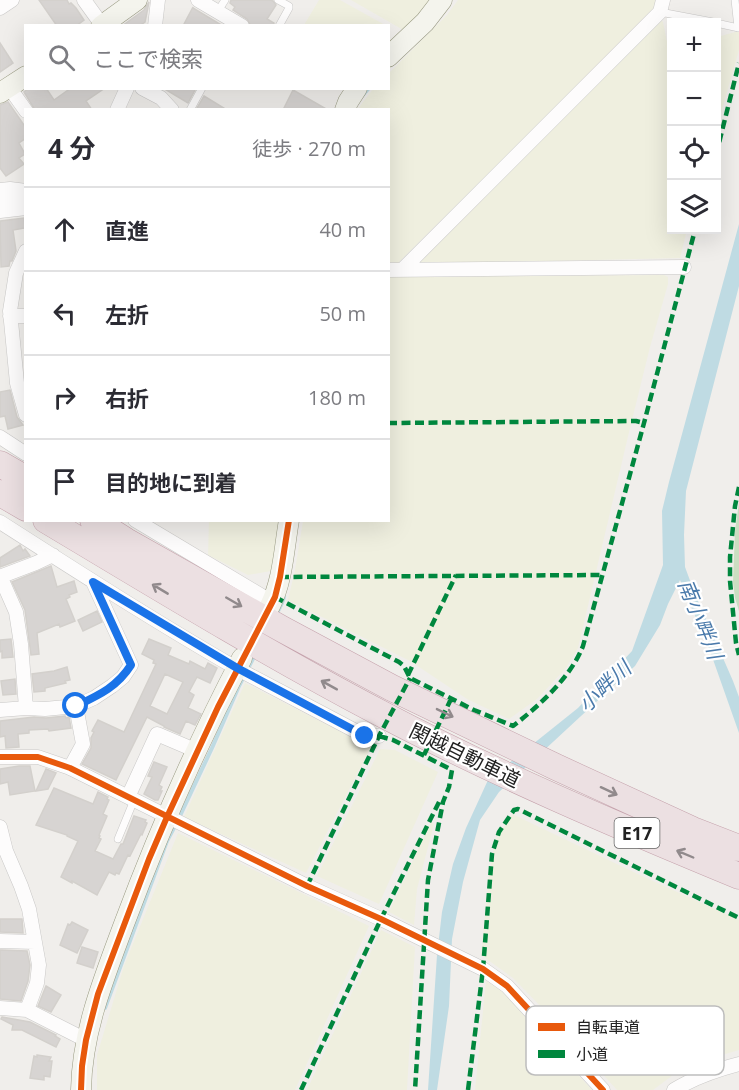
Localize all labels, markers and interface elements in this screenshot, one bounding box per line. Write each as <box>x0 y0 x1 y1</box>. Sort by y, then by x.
map controls <box>667 18 721 234</box>
button: + <box>667 18 721 72</box>
search box <box>24 24 390 90</box>
icon: search <box>45 41 78 74</box>
text: ここで検索 <box>93 43 203 73</box>
button: − <box>667 72 721 126</box>
button: locate <box>667 126 721 180</box>
text: 4 分 <box>48 130 96 166</box>
text: 徒歩 · 270 m <box>252 135 366 162</box>
button: layers <box>667 180 721 234</box>
icon: ahead <box>48 213 81 246</box>
text: 直進 <box>105 215 149 245</box>
text: 40 m <box>319 216 366 243</box>
icon: left <box>48 297 81 330</box>
text: 左折 <box>105 299 149 329</box>
text: 50 m <box>319 300 366 327</box>
icon: right <box>48 381 81 414</box>
text: 右折 <box>105 383 149 413</box>
text: 180 m <box>308 384 366 411</box>
icon: arrive <box>48 465 81 498</box>
text: 目的地に到着 <box>105 467 237 497</box>
water label: 南小畔川 <box>672 575 730 665</box>
one-way arrow <box>152 582 169 594</box>
one-way arrow <box>225 596 242 608</box>
water label: 小畔川 <box>571 653 638 718</box>
one-way arrow <box>321 679 339 690</box>
route start <box>62 692 88 718</box>
one-way arrow <box>435 708 453 720</box>
street label: 関越自動車道 <box>405 717 525 793</box>
route end <box>351 722 377 748</box>
one-way arrow <box>599 786 617 797</box>
road number: E17 <box>614 818 660 848</box>
one-way arrow <box>676 848 695 859</box>
legend <box>526 1006 724 1075</box>
text: 自転車道 <box>576 1016 640 1038</box>
text: 小道 <box>576 1043 608 1065</box>

